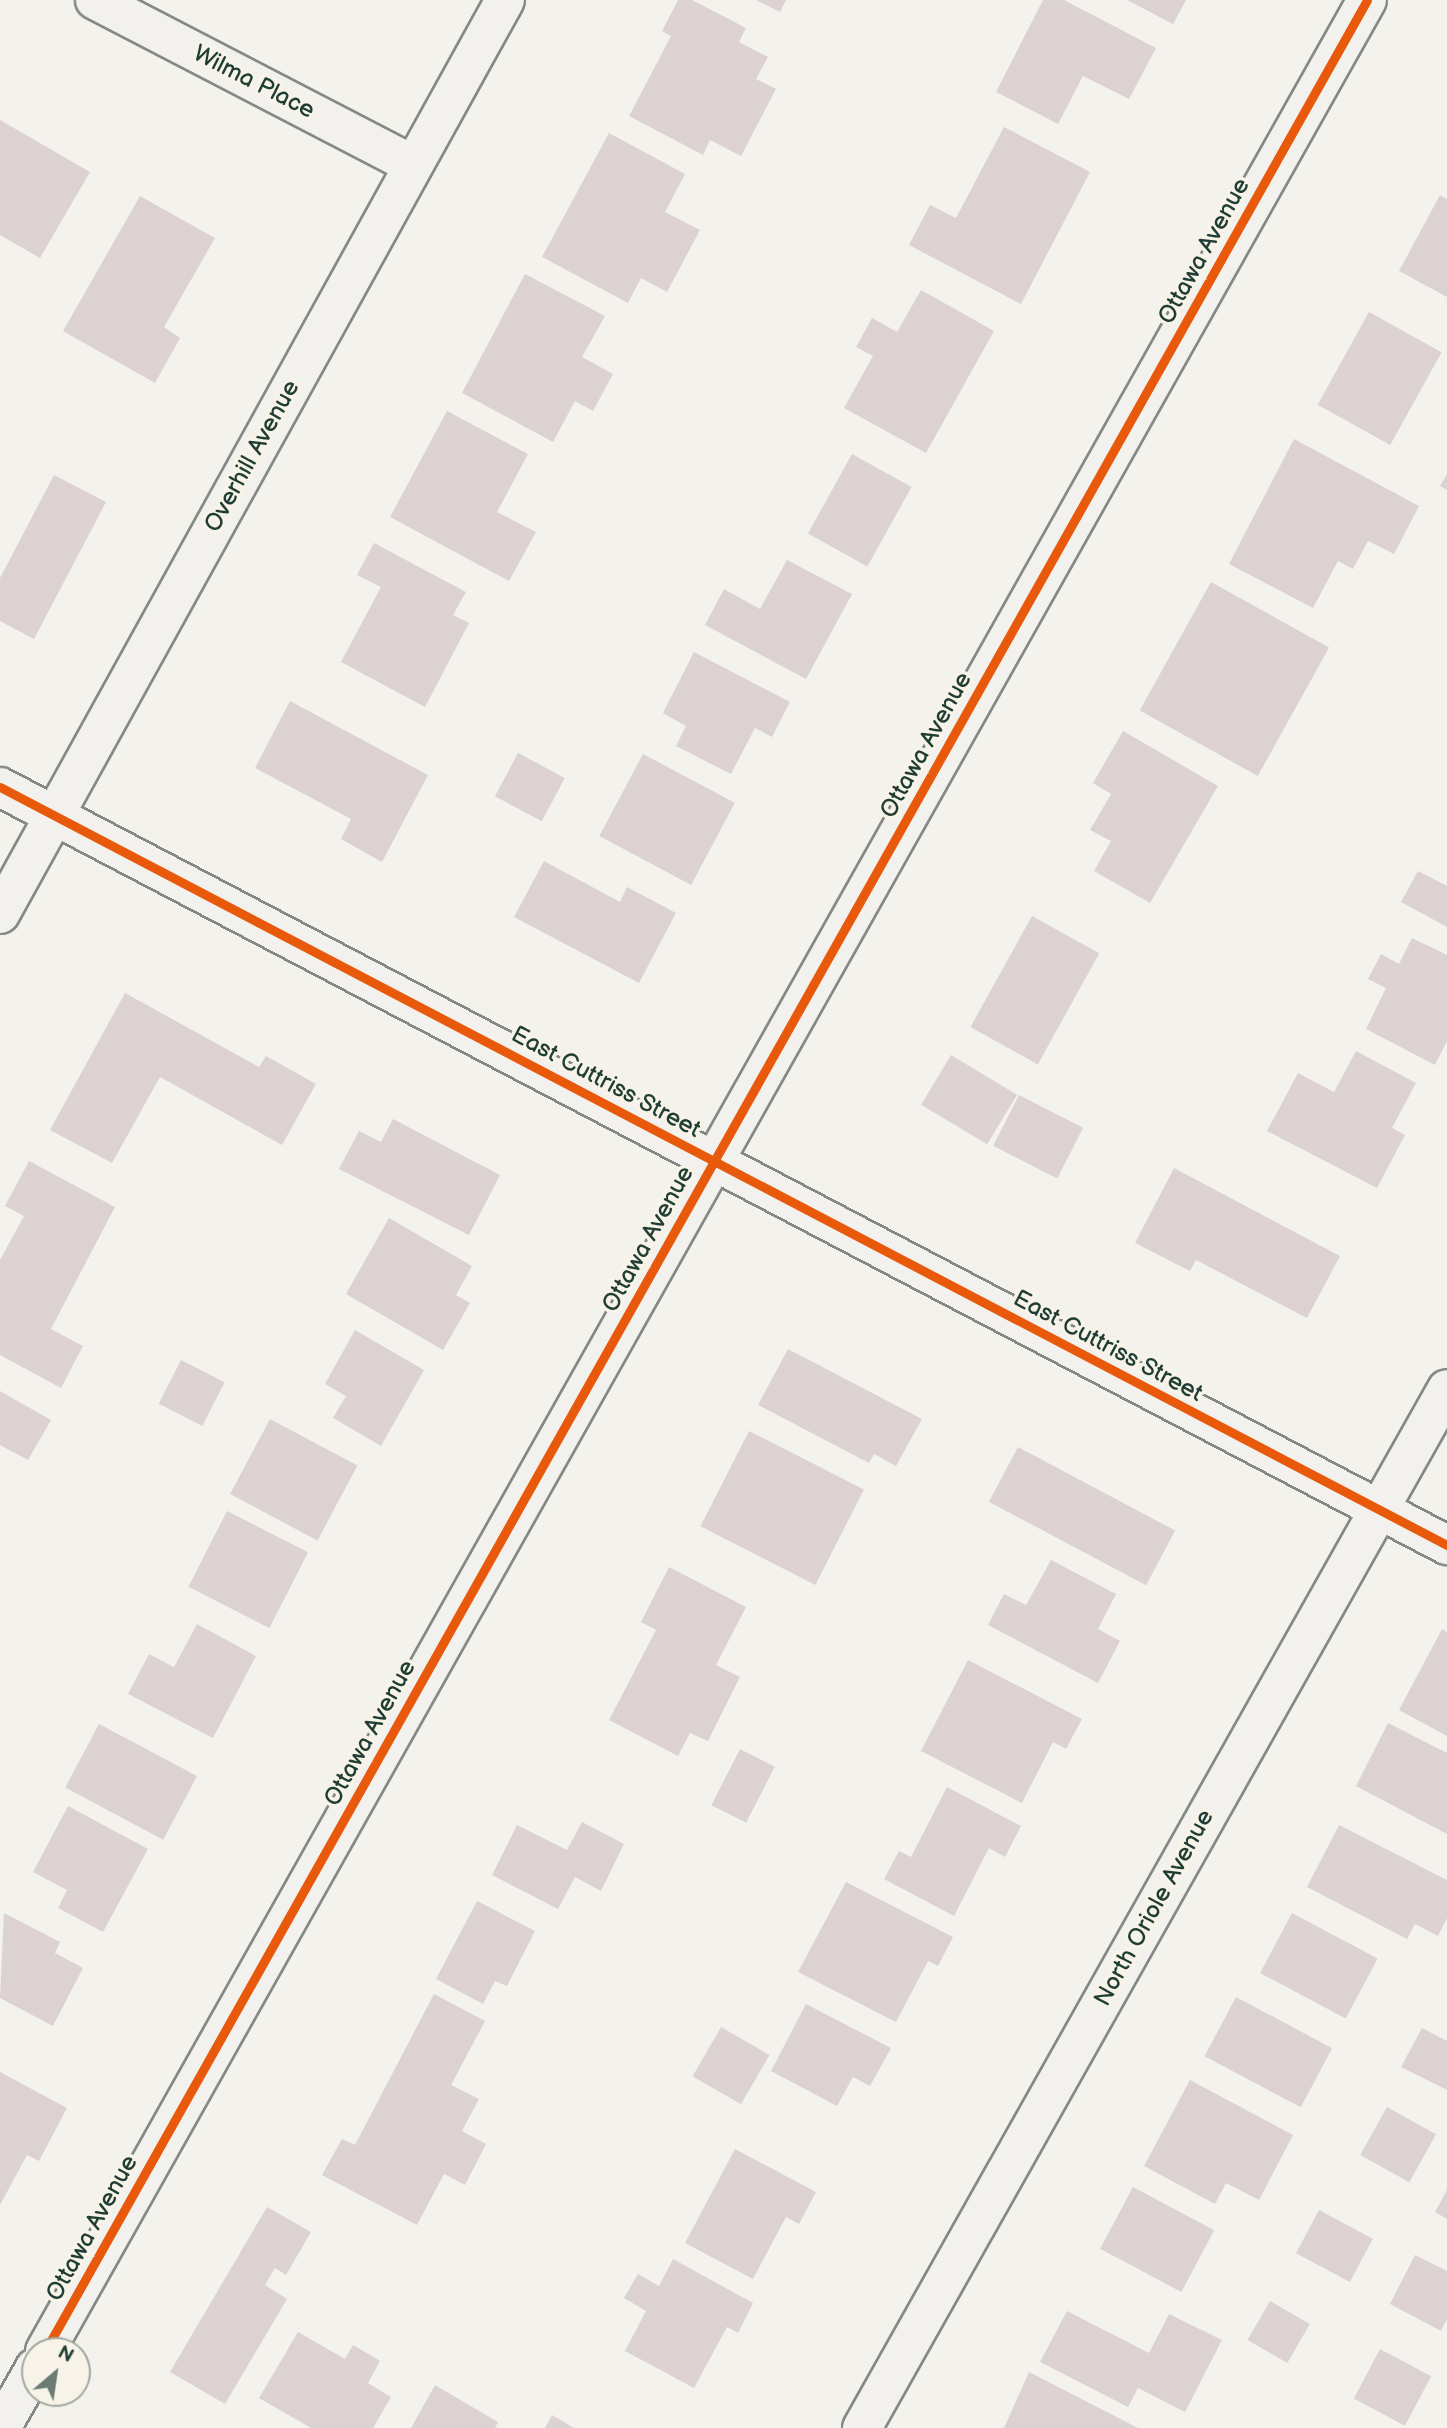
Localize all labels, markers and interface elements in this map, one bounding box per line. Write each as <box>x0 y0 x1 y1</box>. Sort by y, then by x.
street label: Wilma Place <box>188 39 320 125</box>
street label: Ottawa Avenue <box>1152 173 1256 329</box>
street label: Overhill Avenue <box>198 375 306 537</box>
street label: Ottawa Avenue <box>874 667 978 823</box>
street label: East Cuttriss Street <box>506 1020 706 1144</box>
street label: Ottawa Avenue <box>596 1161 700 1317</box>
street label: East Cuttriss Street <box>1008 1284 1208 1408</box>
street label: Ottawa Avenue <box>318 1655 422 1811</box>
street label: North Oriole Avenue <box>1088 1805 1220 2011</box>
street label: Ottawa Avenue <box>40 2150 144 2306</box>
north arrow <box>21 2337 91 2407</box>
text: N <box>54 2341 77 2368</box>

